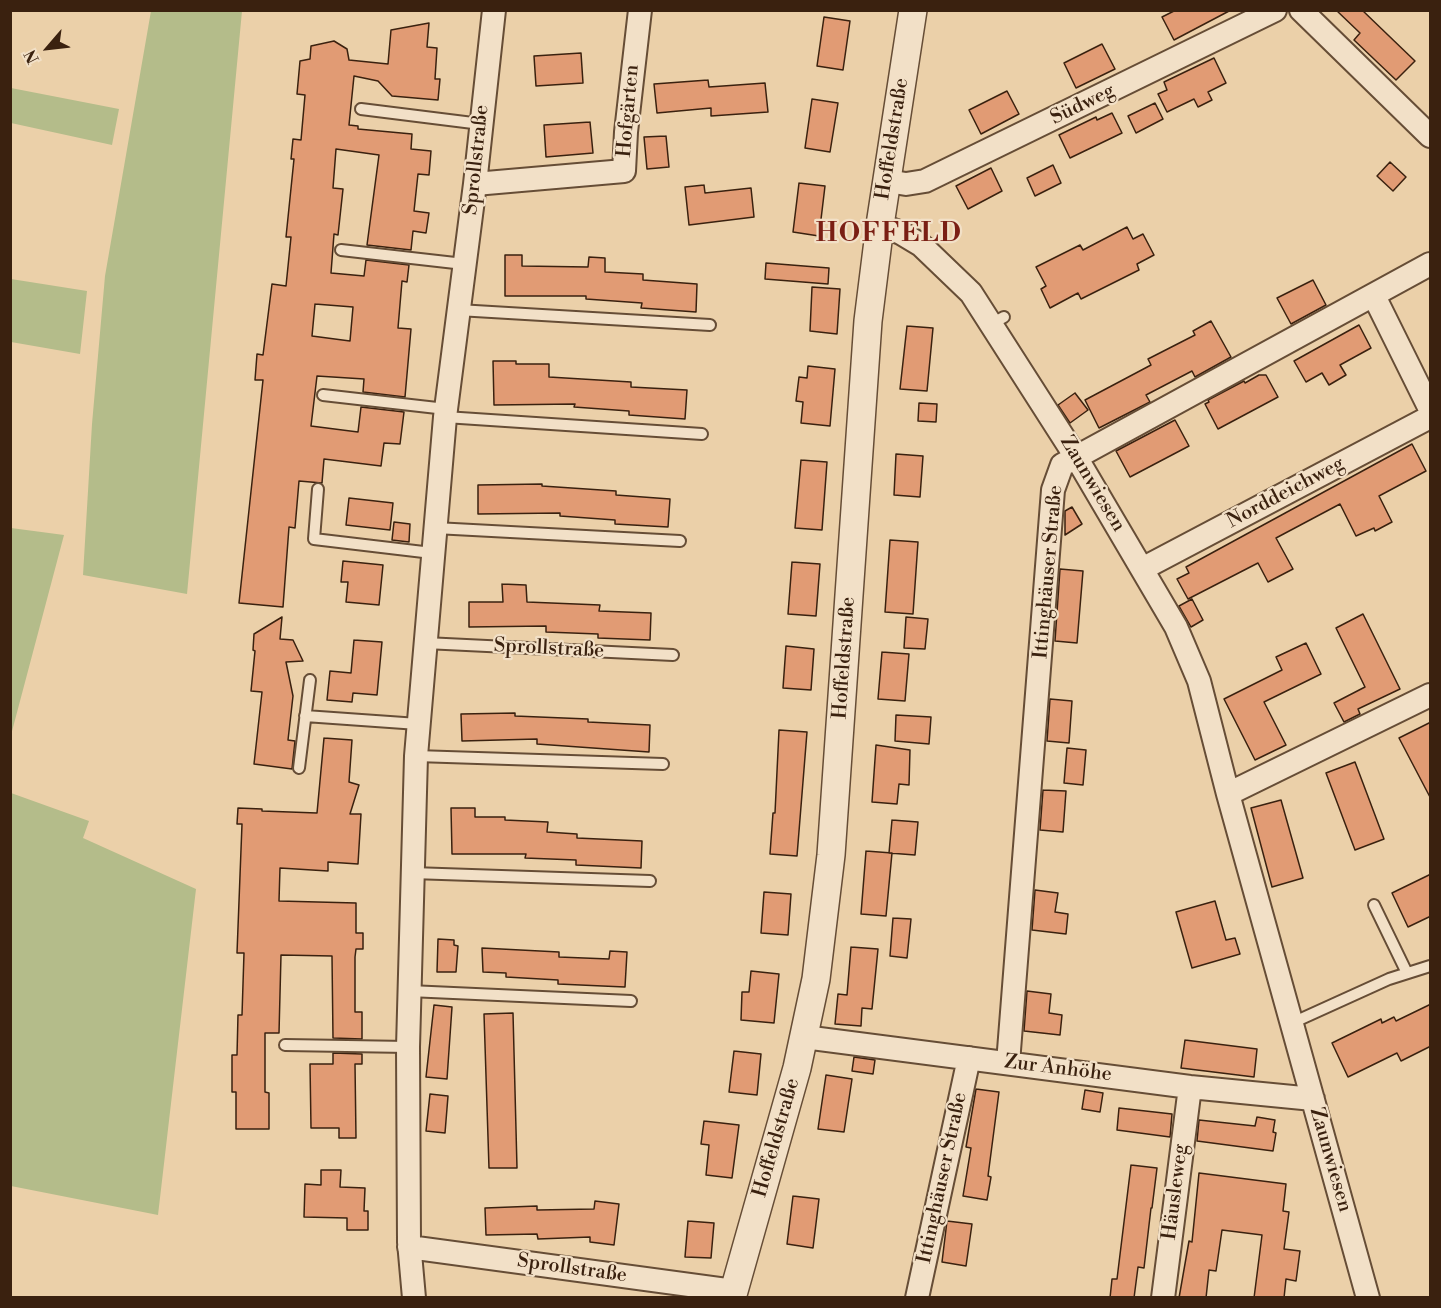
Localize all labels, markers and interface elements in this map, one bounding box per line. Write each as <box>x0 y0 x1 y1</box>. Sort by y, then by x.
north arrow <box>18 18 78 78</box>
text: N <box>20 46 44 67</box>
street label: Hofgärten <box>613 64 645 158</box>
street label: Hoffeldstraße <box>872 76 914 202</box>
street label: Südweg <box>1047 79 1119 131</box>
street label: Sprollstraße <box>459 104 495 216</box>
district label: HOFFELD <box>816 219 962 251</box>
street label: Zaunwiesen <box>1054 432 1130 536</box>
street label: Norddeichweg <box>1223 452 1349 534</box>
street label: Ittinghäuser Straße <box>1029 484 1069 660</box>
street label: Hoffeldstraße <box>829 596 861 720</box>
street label: Sprollstraße <box>493 634 605 664</box>
street label: Zur Anhöhe <box>1003 1051 1113 1087</box>
street label: Hoffeldstraße <box>749 1076 805 1200</box>
street label: Ittinghäuser Straße <box>913 1090 973 1266</box>
street label: Zaunwiesen <box>1304 1105 1356 1215</box>
street label: Häusleweg <box>1158 1143 1194 1241</box>
street label: Sprollstraße <box>516 1249 628 1289</box>

